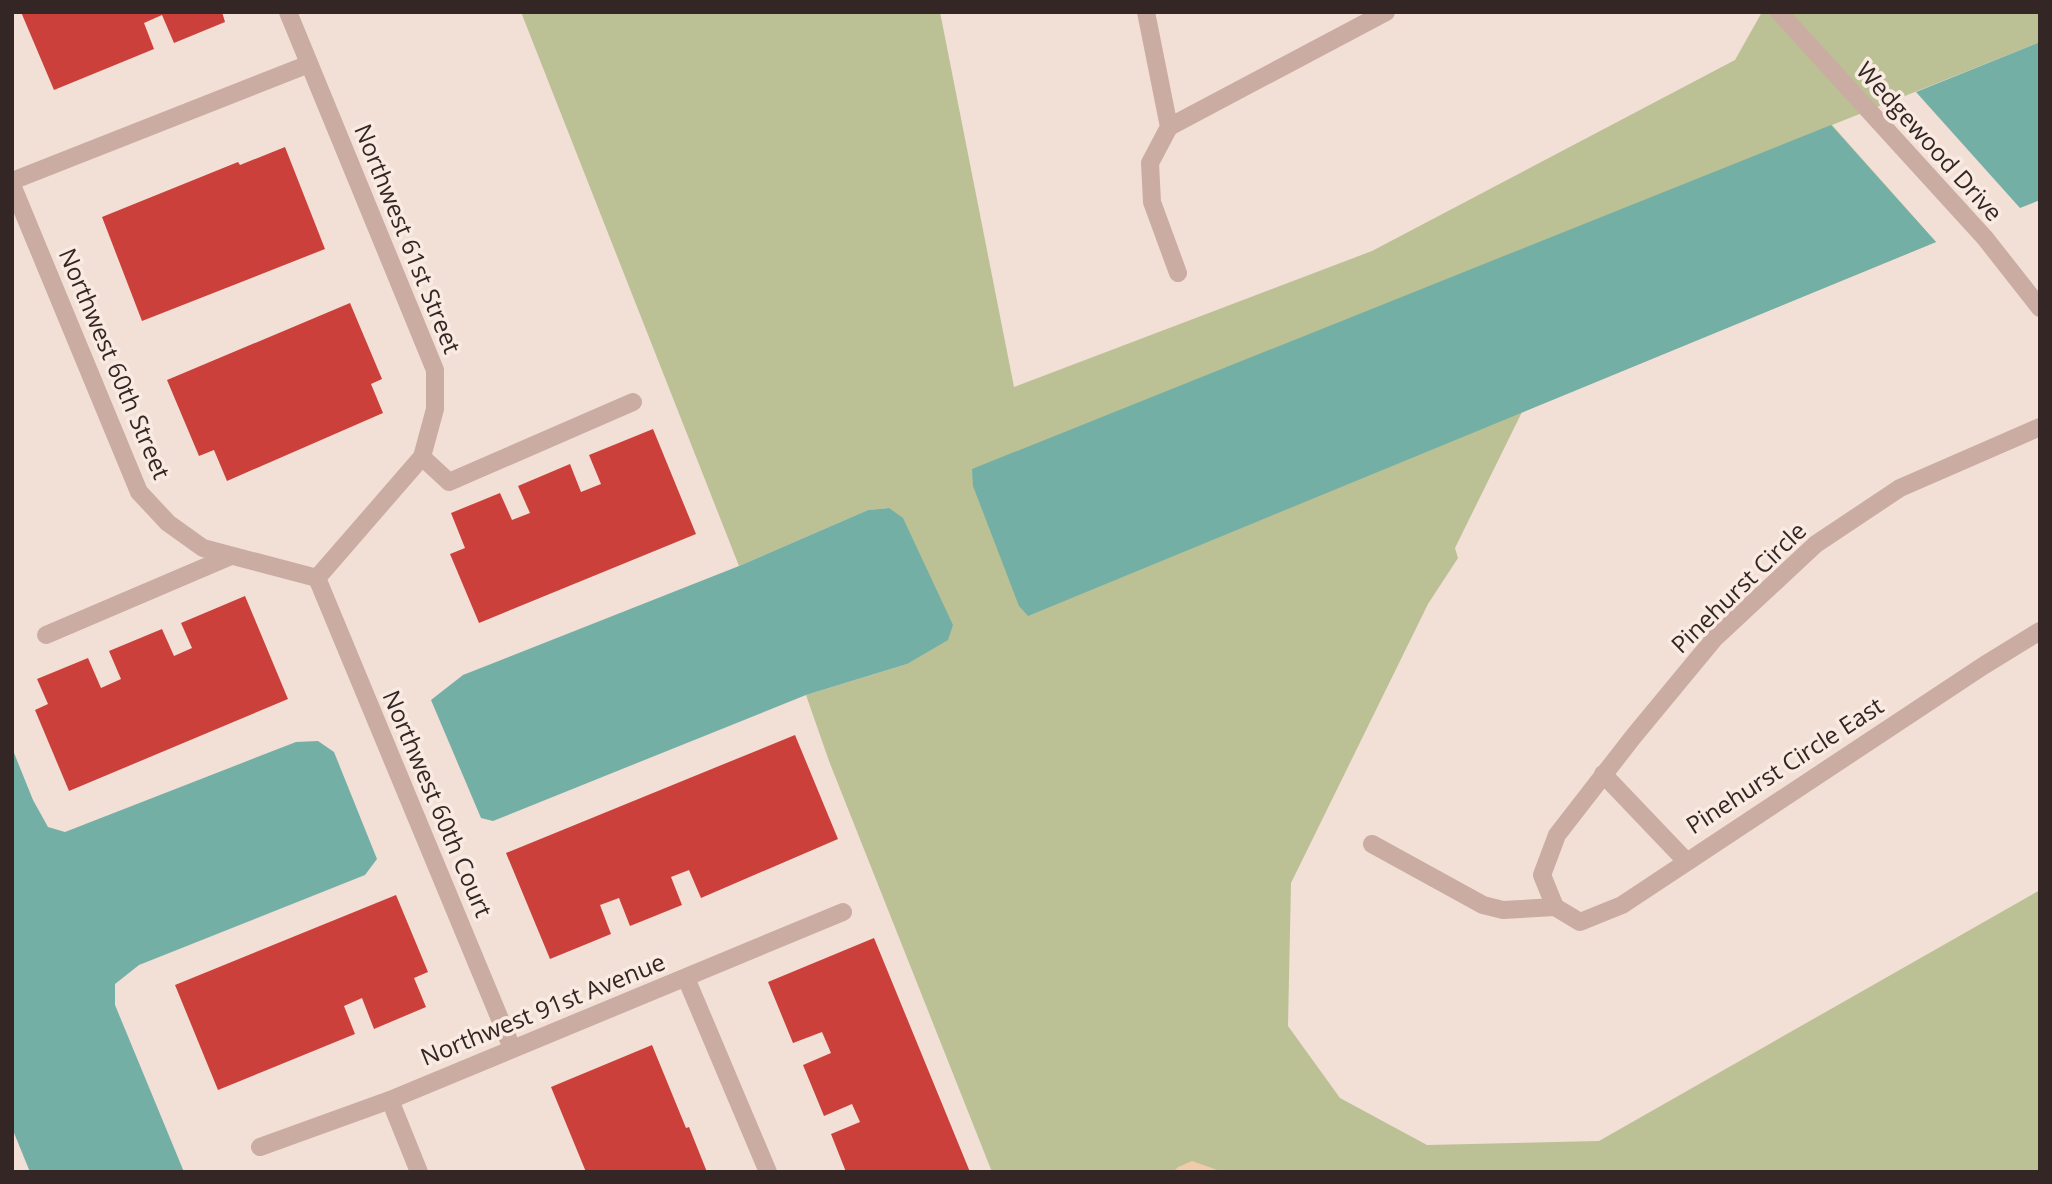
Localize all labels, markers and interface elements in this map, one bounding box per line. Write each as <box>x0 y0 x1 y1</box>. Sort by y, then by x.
street label: Wedgewood Drive <box>1850 54 2011 228</box>
street label: Northwest 61st Street <box>347 119 470 358</box>
street label: Northwest 60th Street <box>52 243 179 484</box>
street label: Pinehurst Circle <box>1663 514 1813 660</box>
street label: Northwest 60th Court <box>376 685 501 922</box>
street label: Pinehurst Circle East <box>1679 689 1889 841</box>
street label: Northwest 91st Avenue <box>415 944 670 1073</box>

